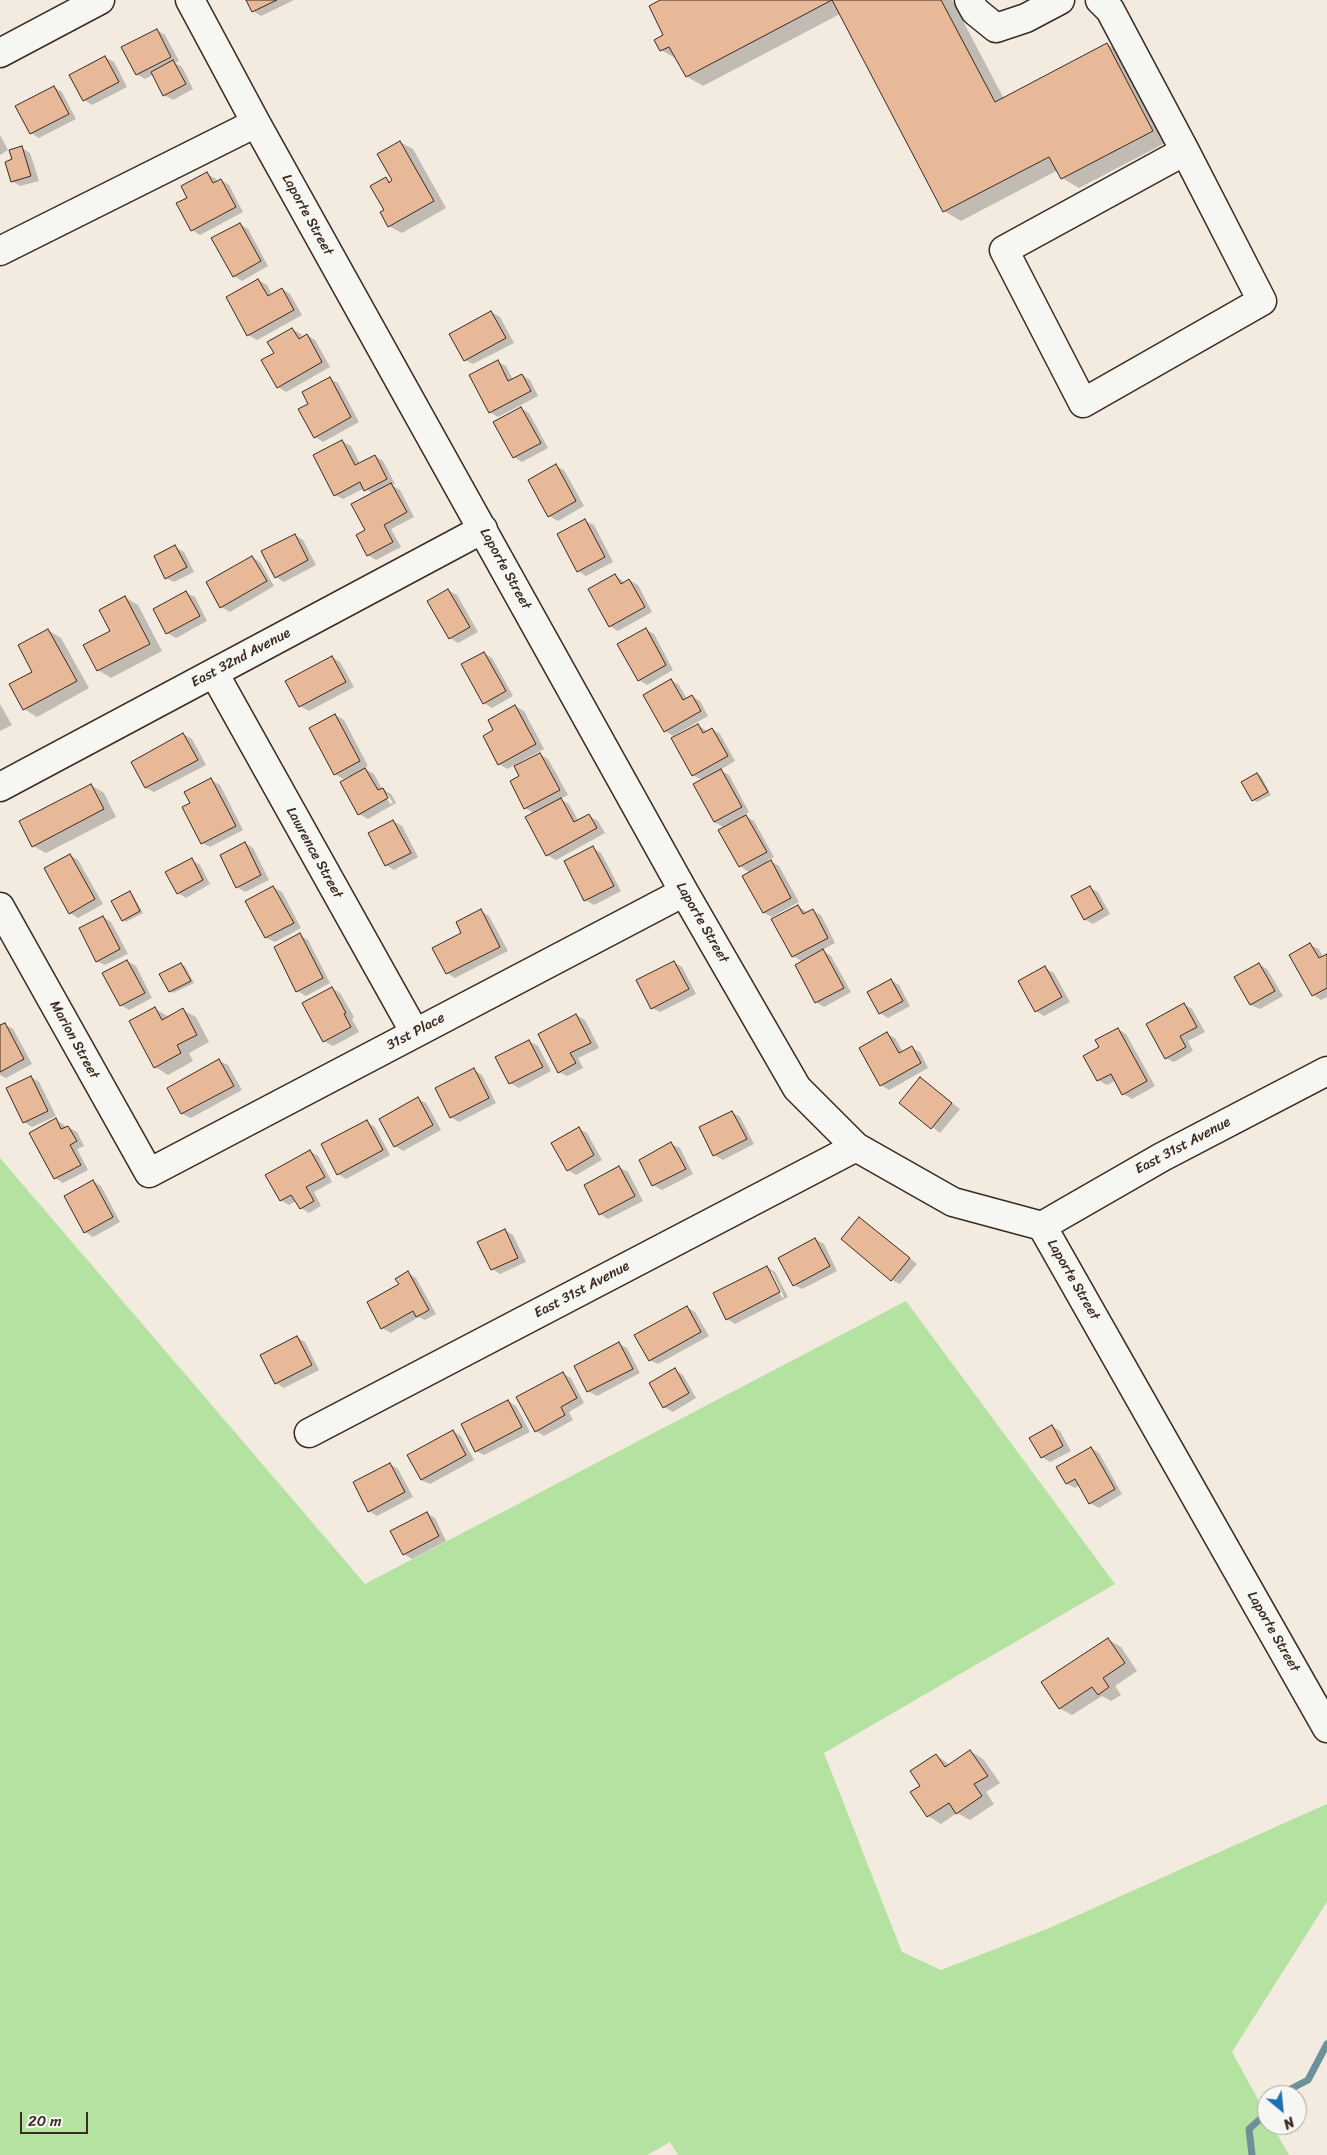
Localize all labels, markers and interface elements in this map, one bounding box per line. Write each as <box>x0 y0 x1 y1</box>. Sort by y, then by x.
street label: Laporte Street <box>278 171 336 259</box>
street label: Laporte Street <box>476 525 534 613</box>
street label: East 32nd Avenue <box>188 625 294 691</box>
street label: Lawrence Street <box>282 804 346 902</box>
street label: Laporte Street <box>672 880 732 966</box>
street label: Marion Street <box>46 998 102 1082</box>
street label: 31st Place <box>384 1010 448 1054</box>
street label: East 31st Avenue <box>1132 1114 1234 1178</box>
street label: Laporte Street <box>1043 1237 1103 1323</box>
street label: East 31st Avenue <box>531 1258 633 1322</box>
street label: Laporte Street <box>1243 1589 1303 1675</box>
north arrow <box>1257 2085 1307 2135</box>
scale bar <box>22 2102 90 2134</box>
text: 20 m <box>28 2108 62 2134</box>
text: N <box>1279 2109 1299 2136</box>

